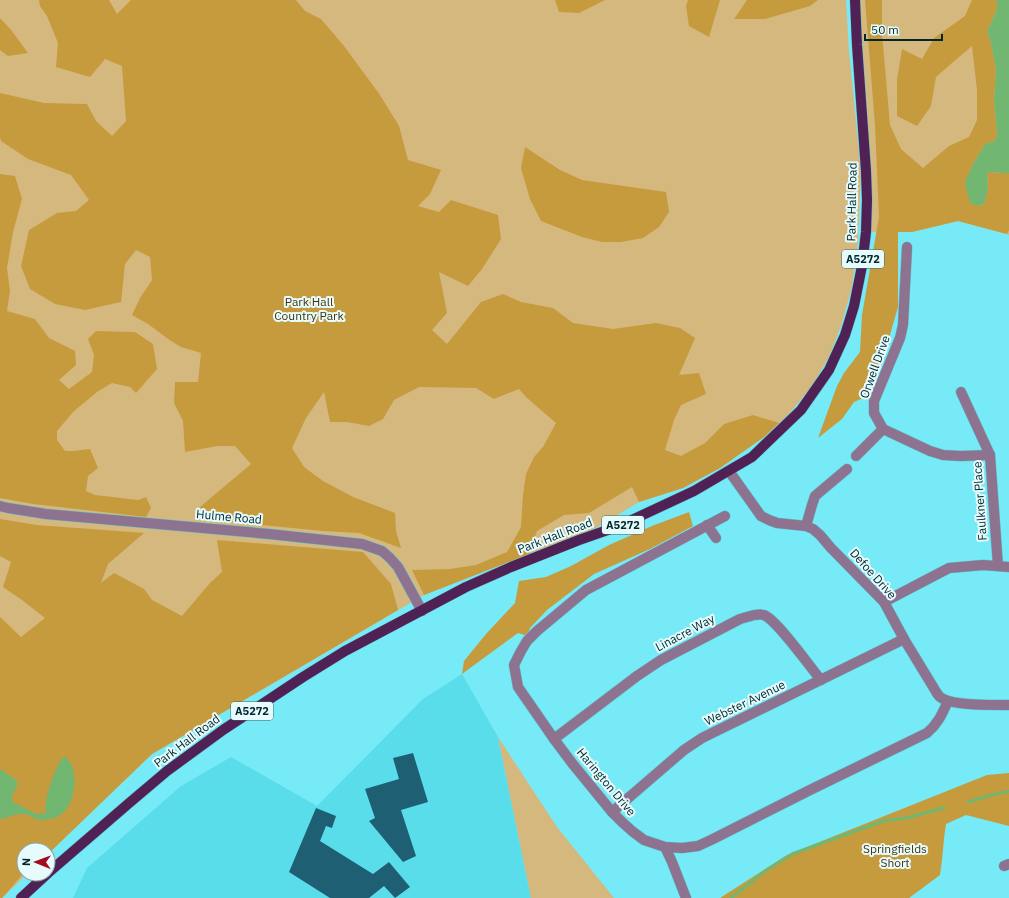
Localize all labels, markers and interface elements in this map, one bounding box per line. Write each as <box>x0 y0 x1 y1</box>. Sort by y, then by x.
scale bar <box>865 16 942 42</box>
text: 50 m <box>871 22 899 37</box>
street label: Park Hall Road <box>843 162 860 242</box>
road number: A5272 <box>842 250 884 268</box>
park label: Park Hall Country Park <box>274 294 344 323</box>
street label: Orwell Drive <box>856 333 893 400</box>
street label: Faulkner Place <box>969 461 990 541</box>
street label: Hulme Road <box>195 506 263 527</box>
street label: Park Hall Road <box>515 514 594 557</box>
road number: A5272 <box>602 516 644 534</box>
street label: Defoe Drive <box>847 545 900 602</box>
street label: Linacre Way <box>653 611 717 654</box>
street label: Webster Avenue <box>702 676 788 729</box>
road number: A5272 <box>231 702 273 720</box>
street label: Park Hall Road <box>151 711 223 770</box>
street label: Harington Drive <box>574 745 639 819</box>
park label: Springfields Short <box>863 841 927 870</box>
north arrow <box>16 842 56 882</box>
text: N <box>19 858 33 866</box>

